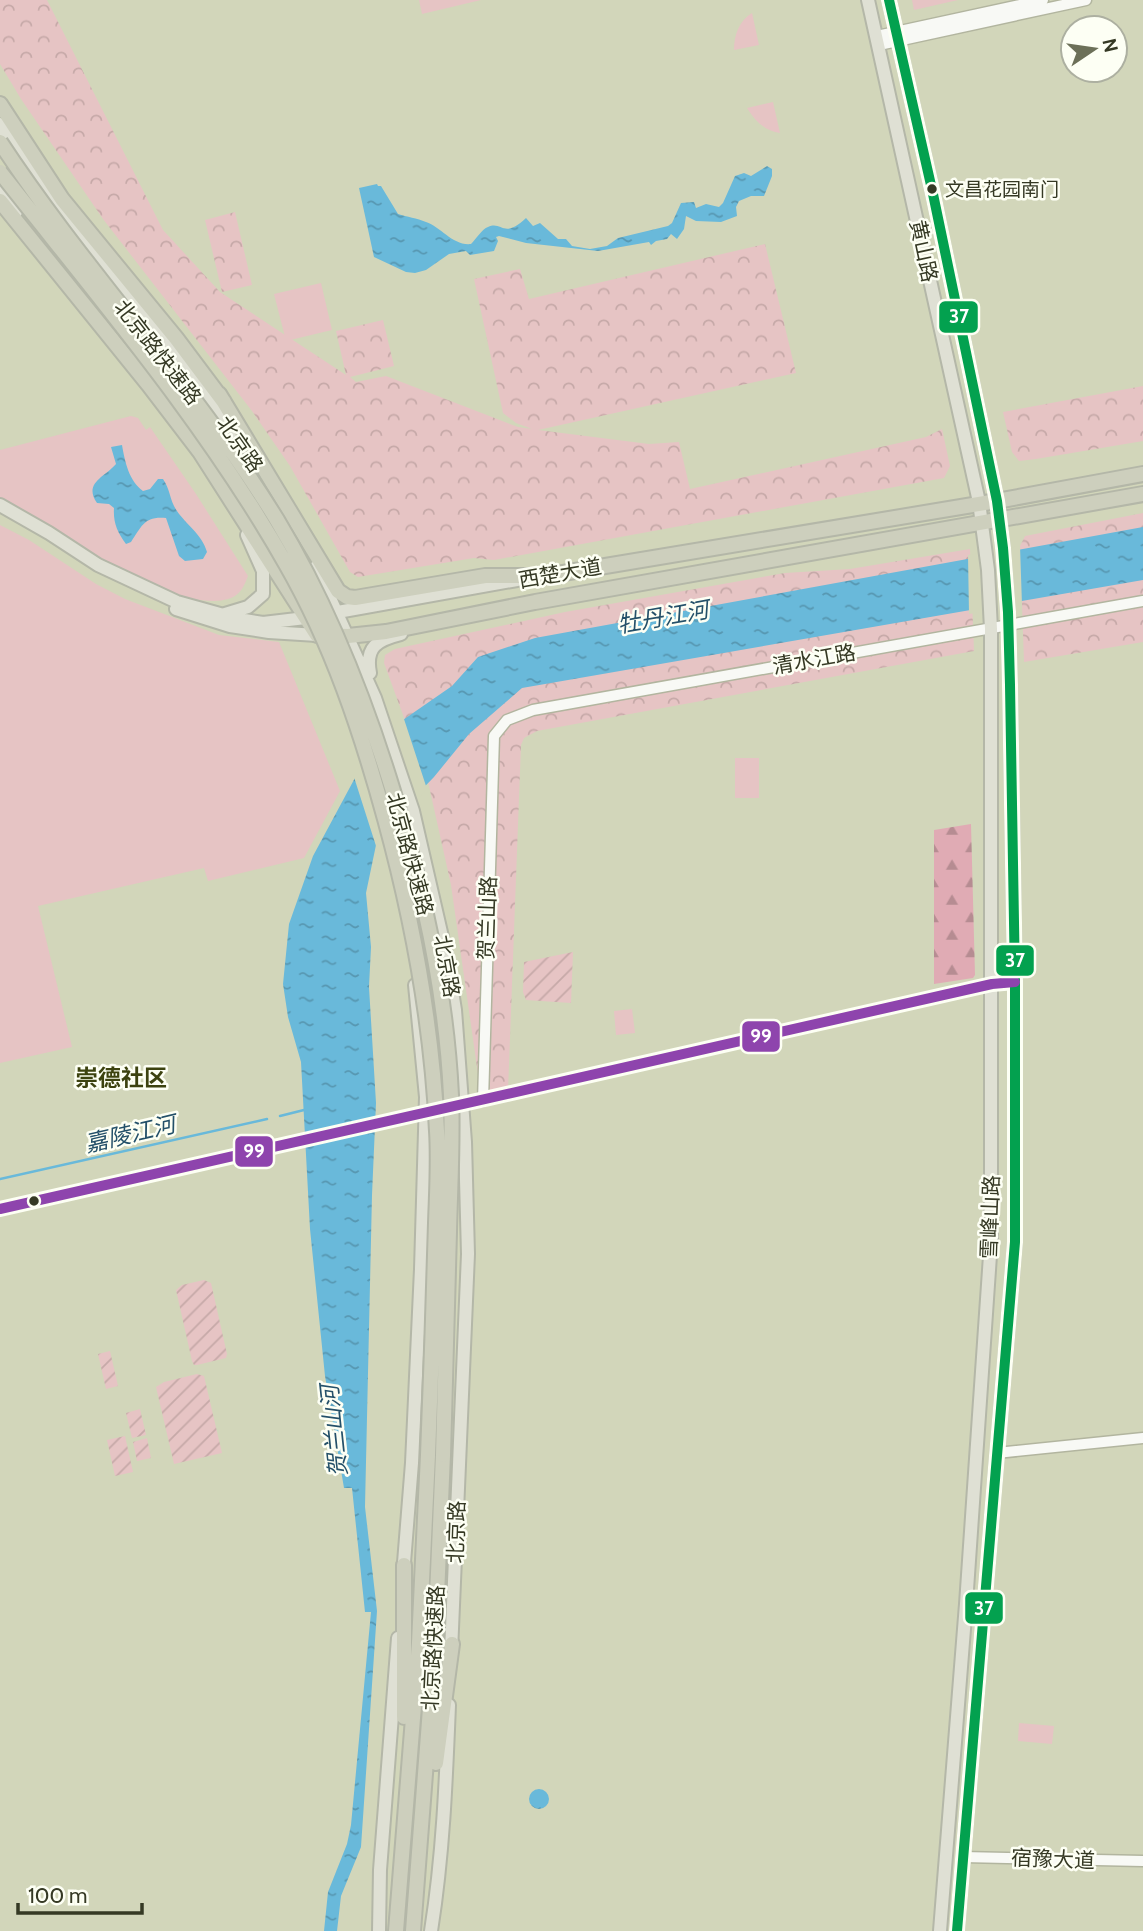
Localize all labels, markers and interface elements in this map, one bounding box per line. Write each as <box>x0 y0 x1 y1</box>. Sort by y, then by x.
north arrow <box>1059 14 1129 84</box>
text: N <box>1097 36 1123 54</box>
place label: 文昌花园南门 <box>945 178 1059 201</box>
marker: 文昌花园南门 <box>925 182 939 196</box>
street label: 黄山路 <box>905 218 943 284</box>
street label: 北京路快速路 <box>109 295 207 409</box>
line badge: 37 <box>938 300 979 334</box>
text: 37 <box>949 305 969 328</box>
street label: 北京路 <box>212 411 268 477</box>
street label: 西楚大道 <box>516 553 604 593</box>
water label: 牡丹江河 <box>615 595 715 639</box>
street label: 清水江路 <box>770 639 858 679</box>
street label: 北京路快速路 <box>382 790 438 918</box>
street label: 贺兰山路 <box>473 876 501 960</box>
street label: 北京路 <box>429 933 465 999</box>
line badge: 37 <box>995 944 1035 977</box>
text: 37 <box>1005 949 1025 972</box>
line badge: 99 <box>741 1020 781 1053</box>
text: 99 <box>750 1025 772 1048</box>
district label: 崇德社区 <box>75 1064 167 1092</box>
water label: 嘉陵江河 <box>82 1109 182 1158</box>
line badge: 99 <box>234 1135 274 1168</box>
text: 99 <box>243 1140 265 1163</box>
street label: 雪峰山路 <box>976 1175 1004 1259</box>
unlabelled marker <box>27 1194 41 1208</box>
water label: 贺兰山河 <box>315 1380 353 1478</box>
street label: 北京路 <box>442 1500 470 1564</box>
street label: 北京路快速路 <box>417 1584 449 1712</box>
line badge: 37 <box>964 1591 1004 1625</box>
text: 37 <box>974 1597 994 1620</box>
street label: 宿豫大道 <box>1011 1845 1095 1873</box>
scale bar <box>18 1871 142 1915</box>
text: 100 m <box>28 1883 87 1908</box>

